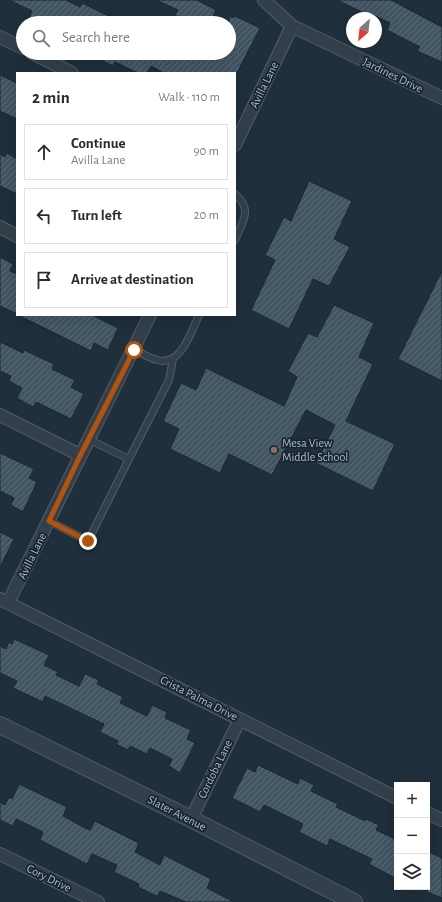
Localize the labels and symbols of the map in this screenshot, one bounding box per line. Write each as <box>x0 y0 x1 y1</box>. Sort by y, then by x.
north arrow <box>346 12 382 48</box>
street label: Jardines Drive <box>361 55 425 95</box>
street label: Avilla Lane <box>248 60 280 110</box>
route start <box>125 341 143 359</box>
place label: Mesa View Middle School <box>282 437 348 463</box>
marker: Mesa View Middle School <box>269 445 279 455</box>
street label: Avilla Lane <box>16 531 48 581</box>
route end <box>79 532 97 550</box>
street label: Crista Palma Drive <box>158 673 240 723</box>
street label: Cordoba Lane <box>196 738 234 800</box>
street label: Slater Avenue <box>146 793 208 833</box>
street label: Cory Drive <box>24 862 73 895</box>

